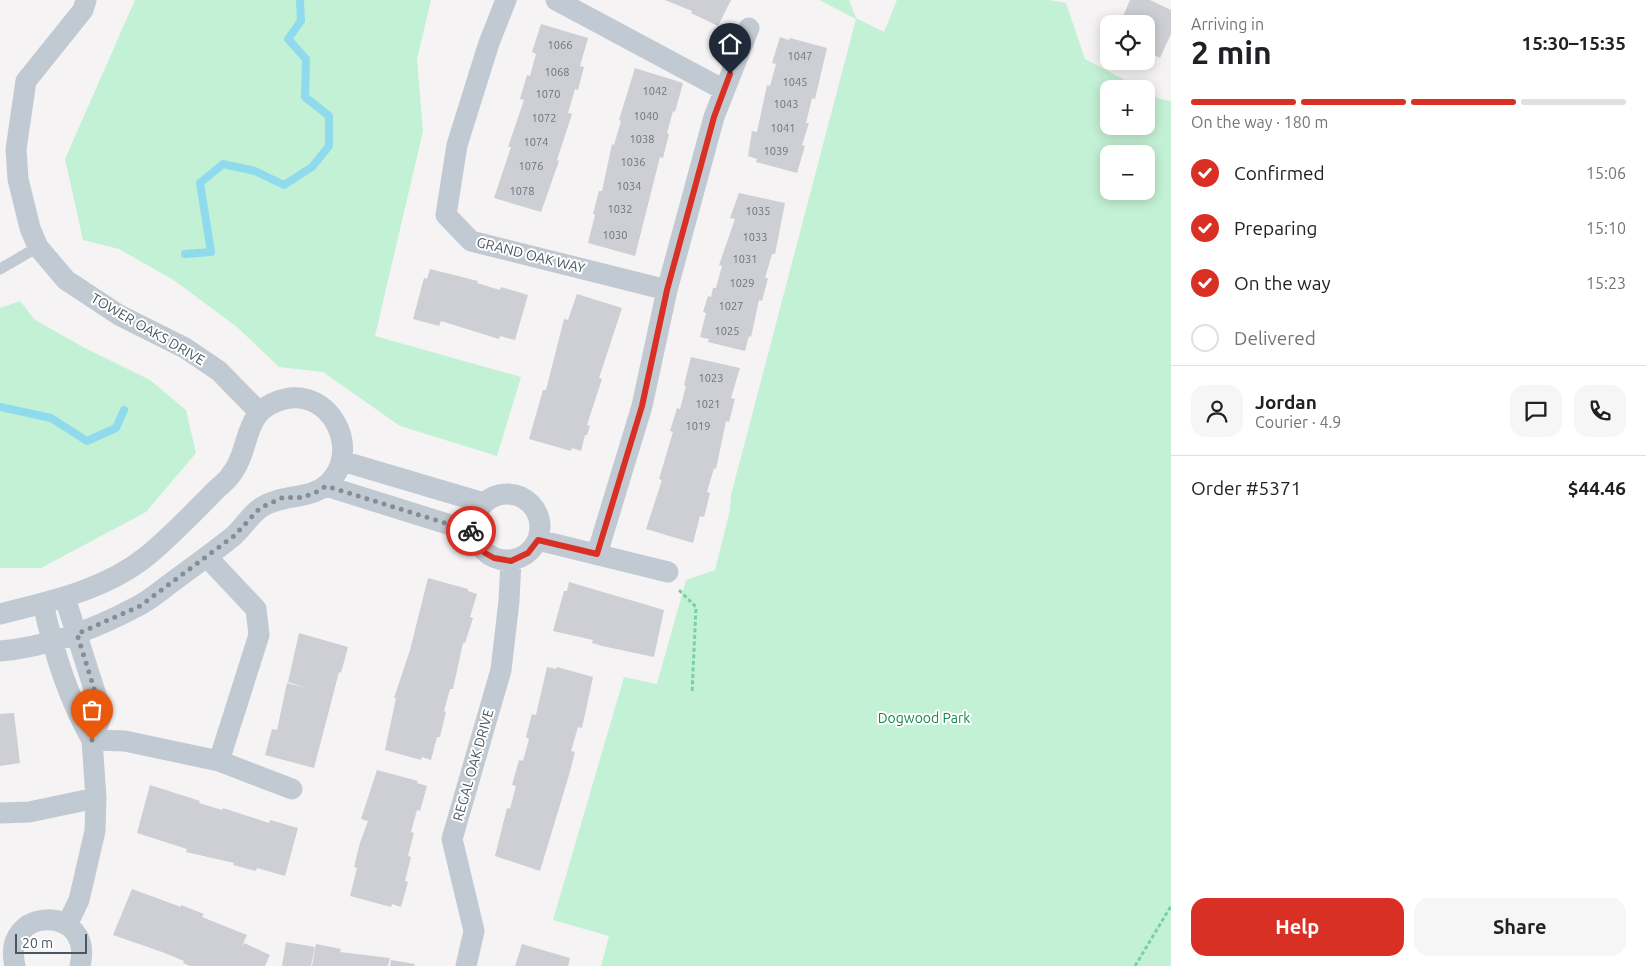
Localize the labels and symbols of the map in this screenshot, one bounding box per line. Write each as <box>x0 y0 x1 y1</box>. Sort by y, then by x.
pin <box>709 23 751 74</box>
house number: 1066 <box>548 39 572 51</box>
house number: 1047 <box>788 50 812 62</box>
house number: 1068 <box>545 66 569 78</box>
house number: 1045 <box>783 76 807 88</box>
house number: 1042 <box>643 85 667 97</box>
house number: 1070 <box>536 88 560 100</box>
house number: 1043 <box>774 98 798 110</box>
house number: 1040 <box>634 110 658 122</box>
house number: 1072 <box>532 112 556 124</box>
house number: 1041 <box>771 122 795 134</box>
house number: 1038 <box>630 133 654 145</box>
house number: 1074 <box>524 136 548 148</box>
house number: 1039 <box>764 145 788 157</box>
house number: 1036 <box>621 156 645 168</box>
house number: 1076 <box>519 160 543 172</box>
house number: 1034 <box>617 180 641 192</box>
house number: 1078 <box>510 185 534 197</box>
house number: 1032 <box>608 203 632 215</box>
house number: 1035 <box>746 205 770 217</box>
house number: 1030 <box>603 229 627 241</box>
house number: 1033 <box>743 231 767 243</box>
street label: GRAND OAK WAY <box>475 234 587 276</box>
house number: 1031 <box>733 253 757 265</box>
house number: 1029 <box>730 277 754 289</box>
street label: TOWER OAKS DRIVE <box>88 290 208 368</box>
house number: 1027 <box>719 300 743 312</box>
house number: 1025 <box>715 325 739 337</box>
house number: 1023 <box>699 372 723 384</box>
house number: 1021 <box>696 398 720 410</box>
house number: 1019 <box>686 420 710 432</box>
courier <box>446 506 496 556</box>
pin <box>71 689 113 740</box>
street label: REGAL OAK DRIVE <box>449 707 497 823</box>
park label: Dogwood Park <box>878 710 970 726</box>
scale bar <box>15 931 88 954</box>

